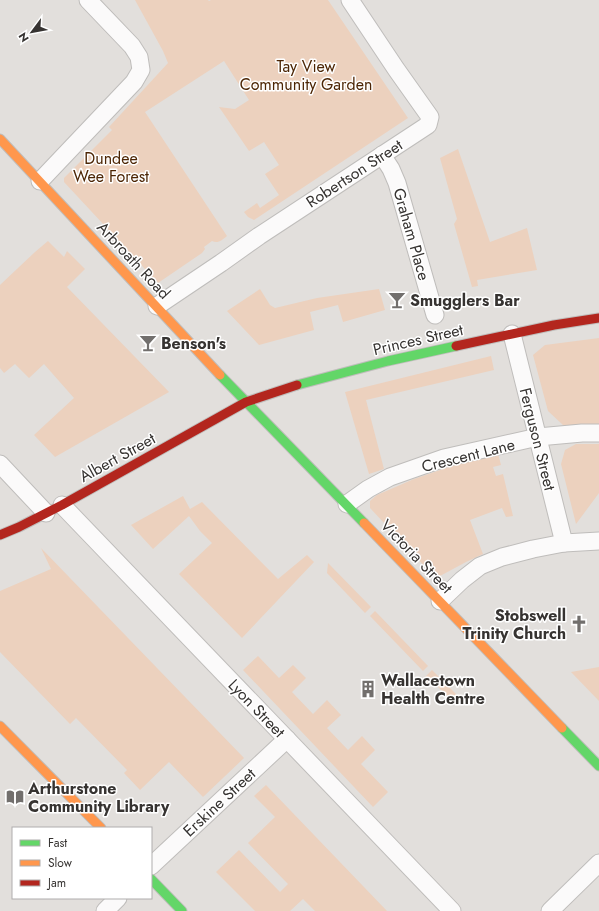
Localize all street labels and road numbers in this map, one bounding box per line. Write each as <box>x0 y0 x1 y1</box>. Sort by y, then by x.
street label: Robertson Street <box>301 133 407 213</box>
street label: Graham Place <box>387 185 436 283</box>
street label: Arbroath Road <box>92 217 176 304</box>
street label: Princes Street <box>371 318 466 361</box>
street label: Ferguson Street <box>514 385 561 493</box>
street label: Albert Street <box>75 427 160 488</box>
street label: Crescent Lane <box>419 433 517 478</box>
street label: Victoria Street <box>375 514 458 599</box>
street label: Lyon Street <box>223 674 290 743</box>
street label: Erskine Street <box>178 763 261 842</box>

